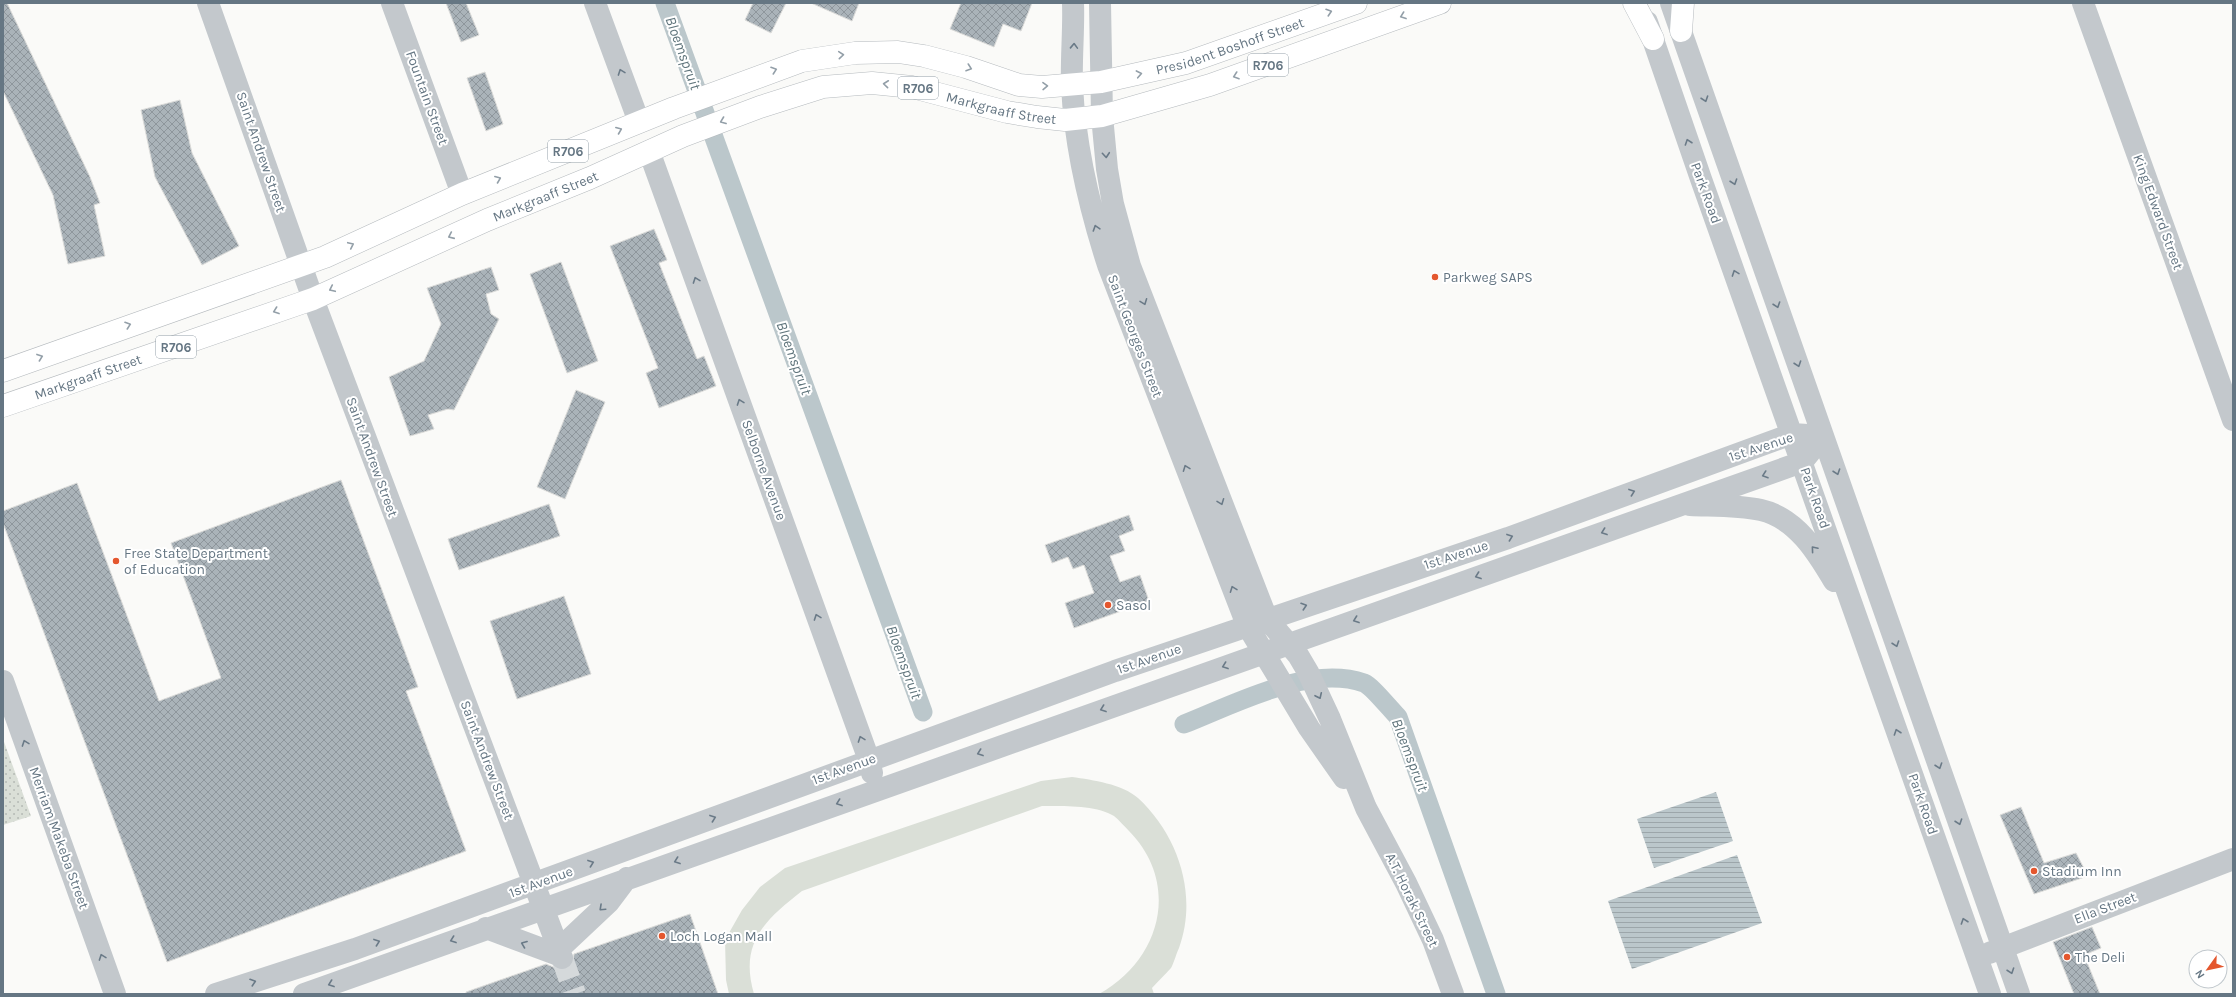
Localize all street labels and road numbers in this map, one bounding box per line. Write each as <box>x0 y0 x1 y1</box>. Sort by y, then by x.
street label: President Boshoff Street <box>1154 14 1306 78</box>
street label: Fountain Street <box>402 49 452 147</box>
road number: R706 <box>1248 54 1288 76</box>
road number: R706 <box>898 77 938 99</box>
street label: Markgraaff Street <box>944 88 1057 128</box>
street label: Saint Andrew Street <box>232 90 290 214</box>
road number: R706 <box>548 140 588 162</box>
street label: King Edward Street <box>2129 152 2187 272</box>
street label: Park Road <box>1687 160 1725 226</box>
street label: Markgraaff Street <box>490 167 601 225</box>
street label: Saint Georges Street <box>1104 272 1166 400</box>
road number: R706 <box>156 336 196 358</box>
street label: Markgraaff Street <box>32 350 144 403</box>
street label: Saint Andrew Street <box>342 395 402 519</box>
street label: Selborne Avenue <box>738 417 790 523</box>
street label: 1st Avenue <box>1727 429 1795 465</box>
street label: Park Road <box>1797 465 1833 531</box>
street label: 1st Avenue <box>1422 537 1490 573</box>
street label: 1st Avenue <box>1115 640 1183 678</box>
street label: Saint Andrew Street <box>456 698 518 822</box>
street label: 1st Avenue <box>810 750 878 788</box>
street label: Merriam Makeba Street <box>25 765 93 911</box>
street label: Park Road <box>1905 771 1941 837</box>
street label: A.T. Horak Street <box>1382 850 1442 950</box>
street label: 1st Avenue <box>507 863 575 901</box>
street label: Ella Street <box>2072 888 2138 928</box>

